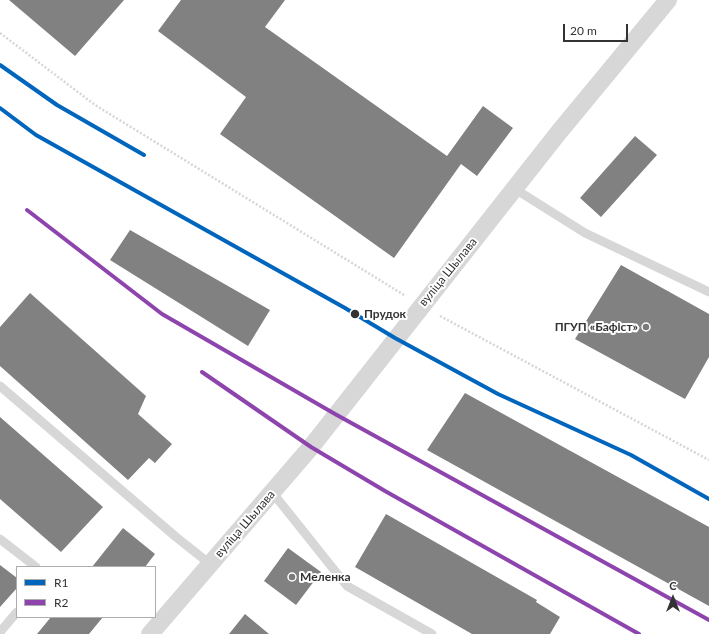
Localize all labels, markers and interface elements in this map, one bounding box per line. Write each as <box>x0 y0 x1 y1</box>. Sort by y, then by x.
scale bar <box>565 16 630 42</box>
text: 20 m <box>570 23 597 38</box>
street label: вуліца Шылава <box>416 235 480 309</box>
place label: Прудок <box>364 307 406 321</box>
marker: Прудок <box>349 308 361 320</box>
place label: ПГУП «Бафіст» <box>555 320 638 334</box>
marker: ПГУП «Бафіст» <box>641 322 651 332</box>
street label: вуліца Шылава <box>212 488 278 560</box>
legend <box>16 566 156 618</box>
place label: Меленка <box>300 570 351 584</box>
marker: Меленка <box>287 572 297 582</box>
text: R1 <box>54 575 68 590</box>
north arrow <box>653 578 693 618</box>
text: С <box>669 579 677 592</box>
text: R2 <box>54 595 68 610</box>

